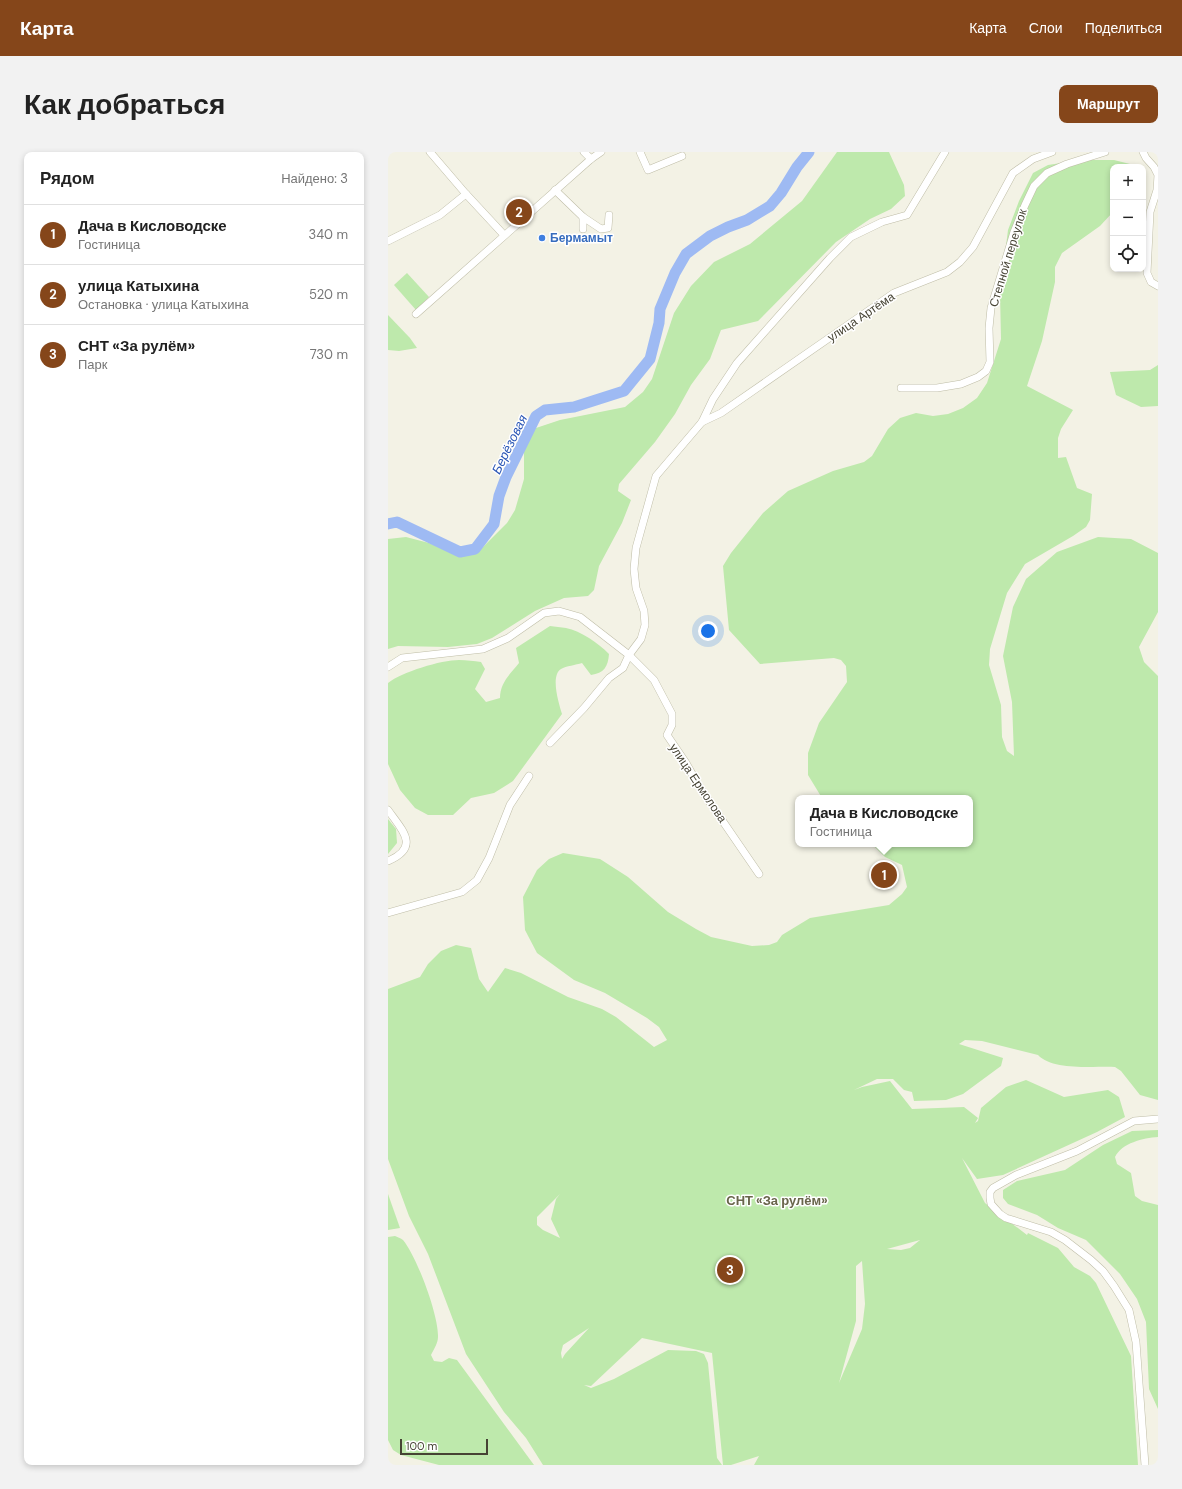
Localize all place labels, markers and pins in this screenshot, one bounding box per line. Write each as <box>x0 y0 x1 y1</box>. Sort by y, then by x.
pin: 2 <box>506 197 532 227</box>
place label: Бермамыт <box>550 230 613 246</box>
marker: Бермамыт <box>537 233 547 243</box>
pin: 1 <box>871 860 897 890</box>
pin: 3 <box>717 1255 743 1285</box>

